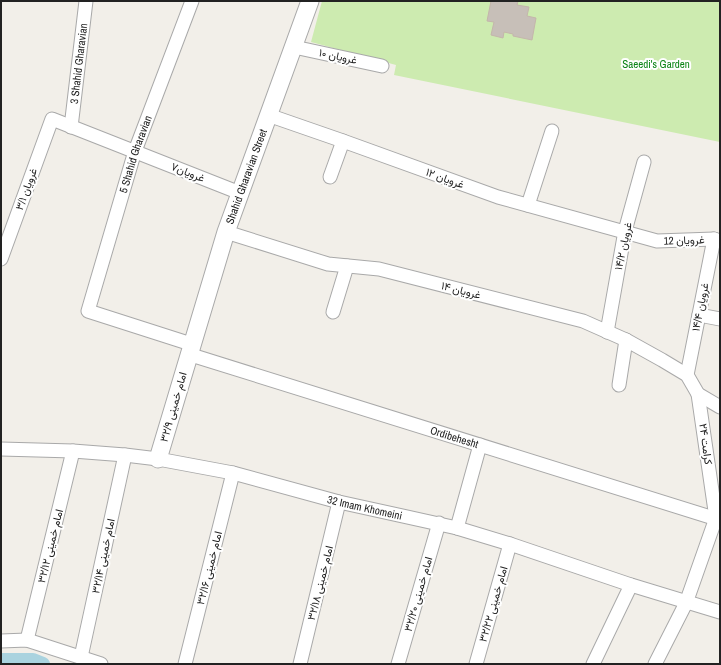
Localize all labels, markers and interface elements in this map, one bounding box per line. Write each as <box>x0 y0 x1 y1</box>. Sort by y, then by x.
street label: 3 Shahid Gharavian <box>67 22 90 104</box>
street label: غرویان ۱۰ <box>318 45 359 67</box>
park label: Saeedi's Garden <box>622 57 690 71</box>
street label: 5 Shahid Gharavian <box>116 113 155 195</box>
street label: Shahid Gharavian Street <box>222 127 270 226</box>
street label: غرویان۷ <box>169 159 207 185</box>
street label: غرویان ۱۲ <box>424 165 466 191</box>
street label: غرویان ۳/۱ <box>12 166 40 212</box>
street label: غرویان ۱۴/۲ <box>611 220 635 271</box>
street label: غرویان 12 <box>663 232 705 248</box>
street label: غرویان ۱۴ <box>440 278 483 302</box>
street label: غرویان ۱۴/۴ <box>688 281 712 333</box>
street label: امام خمینی ۳۲/۹ <box>156 370 191 444</box>
street label: کرامت ۲۴ <box>696 422 716 466</box>
street label: Ordibehesht <box>428 423 481 451</box>
street label: 32 Imam Khomeini <box>326 492 404 523</box>
street label: امام خمینی ۳۲/۱۲ <box>34 508 67 585</box>
street label: امام خمینی ۳۲/۱۴ <box>88 517 119 595</box>
street label: امام خمینی ۳۲/۱۶ <box>193 530 226 607</box>
street label: امام خمینی ۳۲/۱۸ <box>304 544 337 622</box>
street label: امام خمینی ۳۲/۲۰ <box>401 555 436 633</box>
street label: امام خمینی ۳۲/۲۲ <box>475 564 511 644</box>

